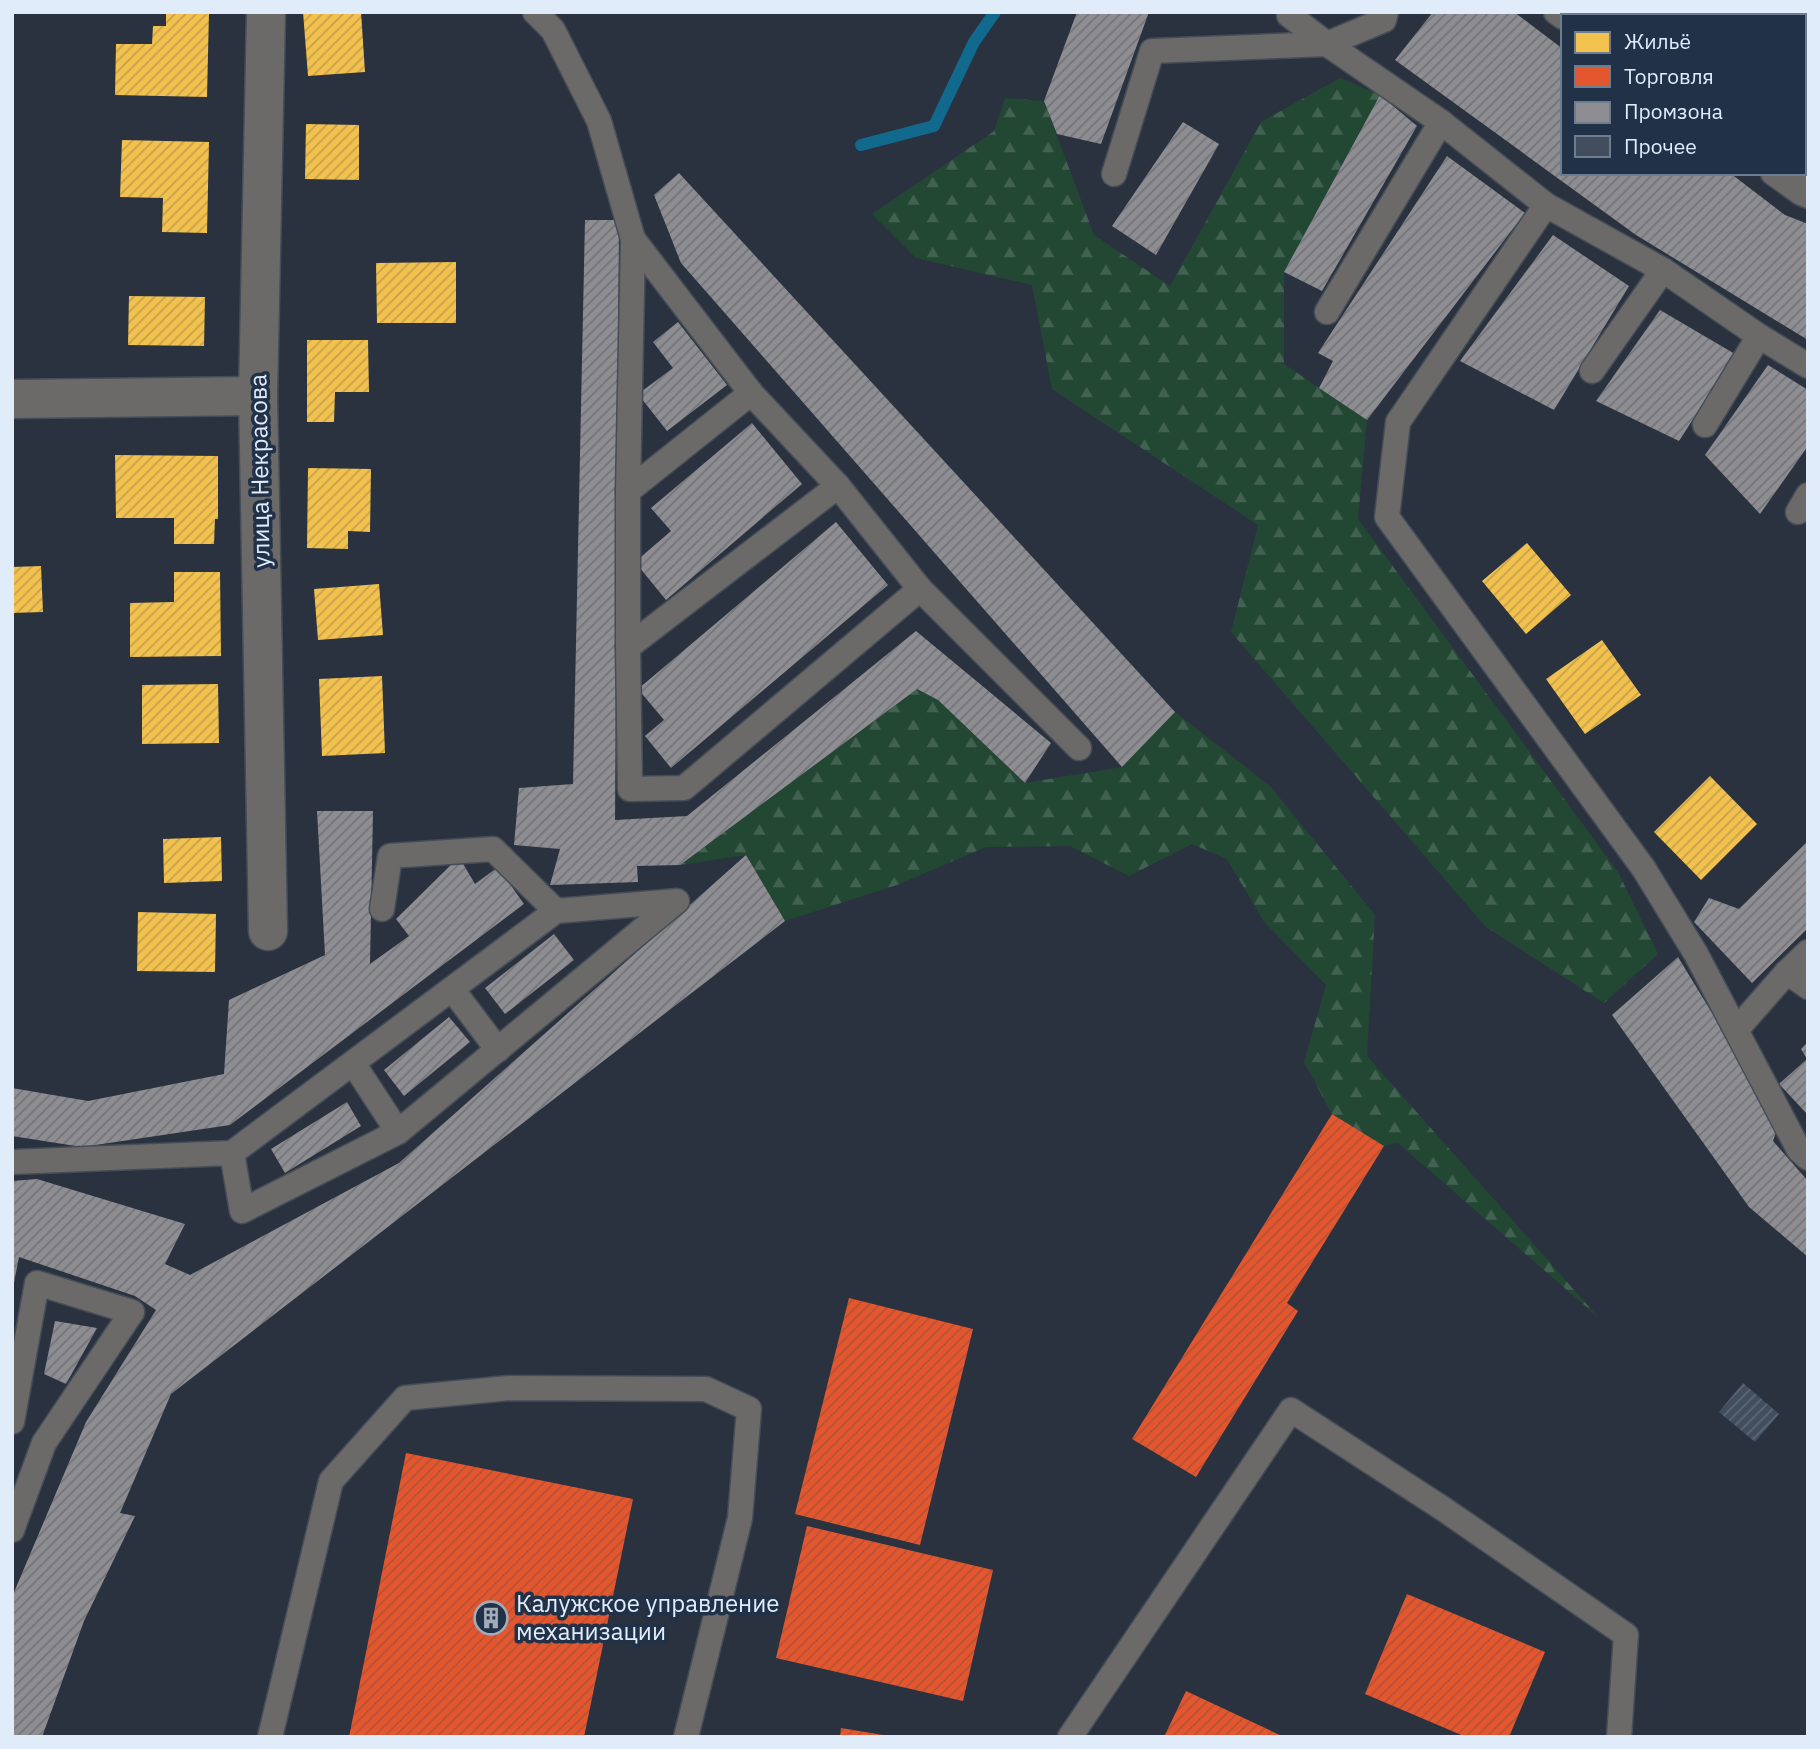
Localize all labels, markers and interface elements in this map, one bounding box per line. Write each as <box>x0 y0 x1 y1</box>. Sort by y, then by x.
legend <box>1561 14 1806 175</box>
text: Жильё <box>1624 27 1691 55</box>
text: Торговля <box>1624 62 1714 90</box>
text: Промзона <box>1624 97 1723 125</box>
text: Прочее <box>1624 132 1697 160</box>
street label: улица Некрасова <box>241 374 277 568</box>
place label: Калужское управление механизации <box>516 1587 780 1647</box>
building icon: Калужское управление механизации <box>472 1599 510 1637</box>

